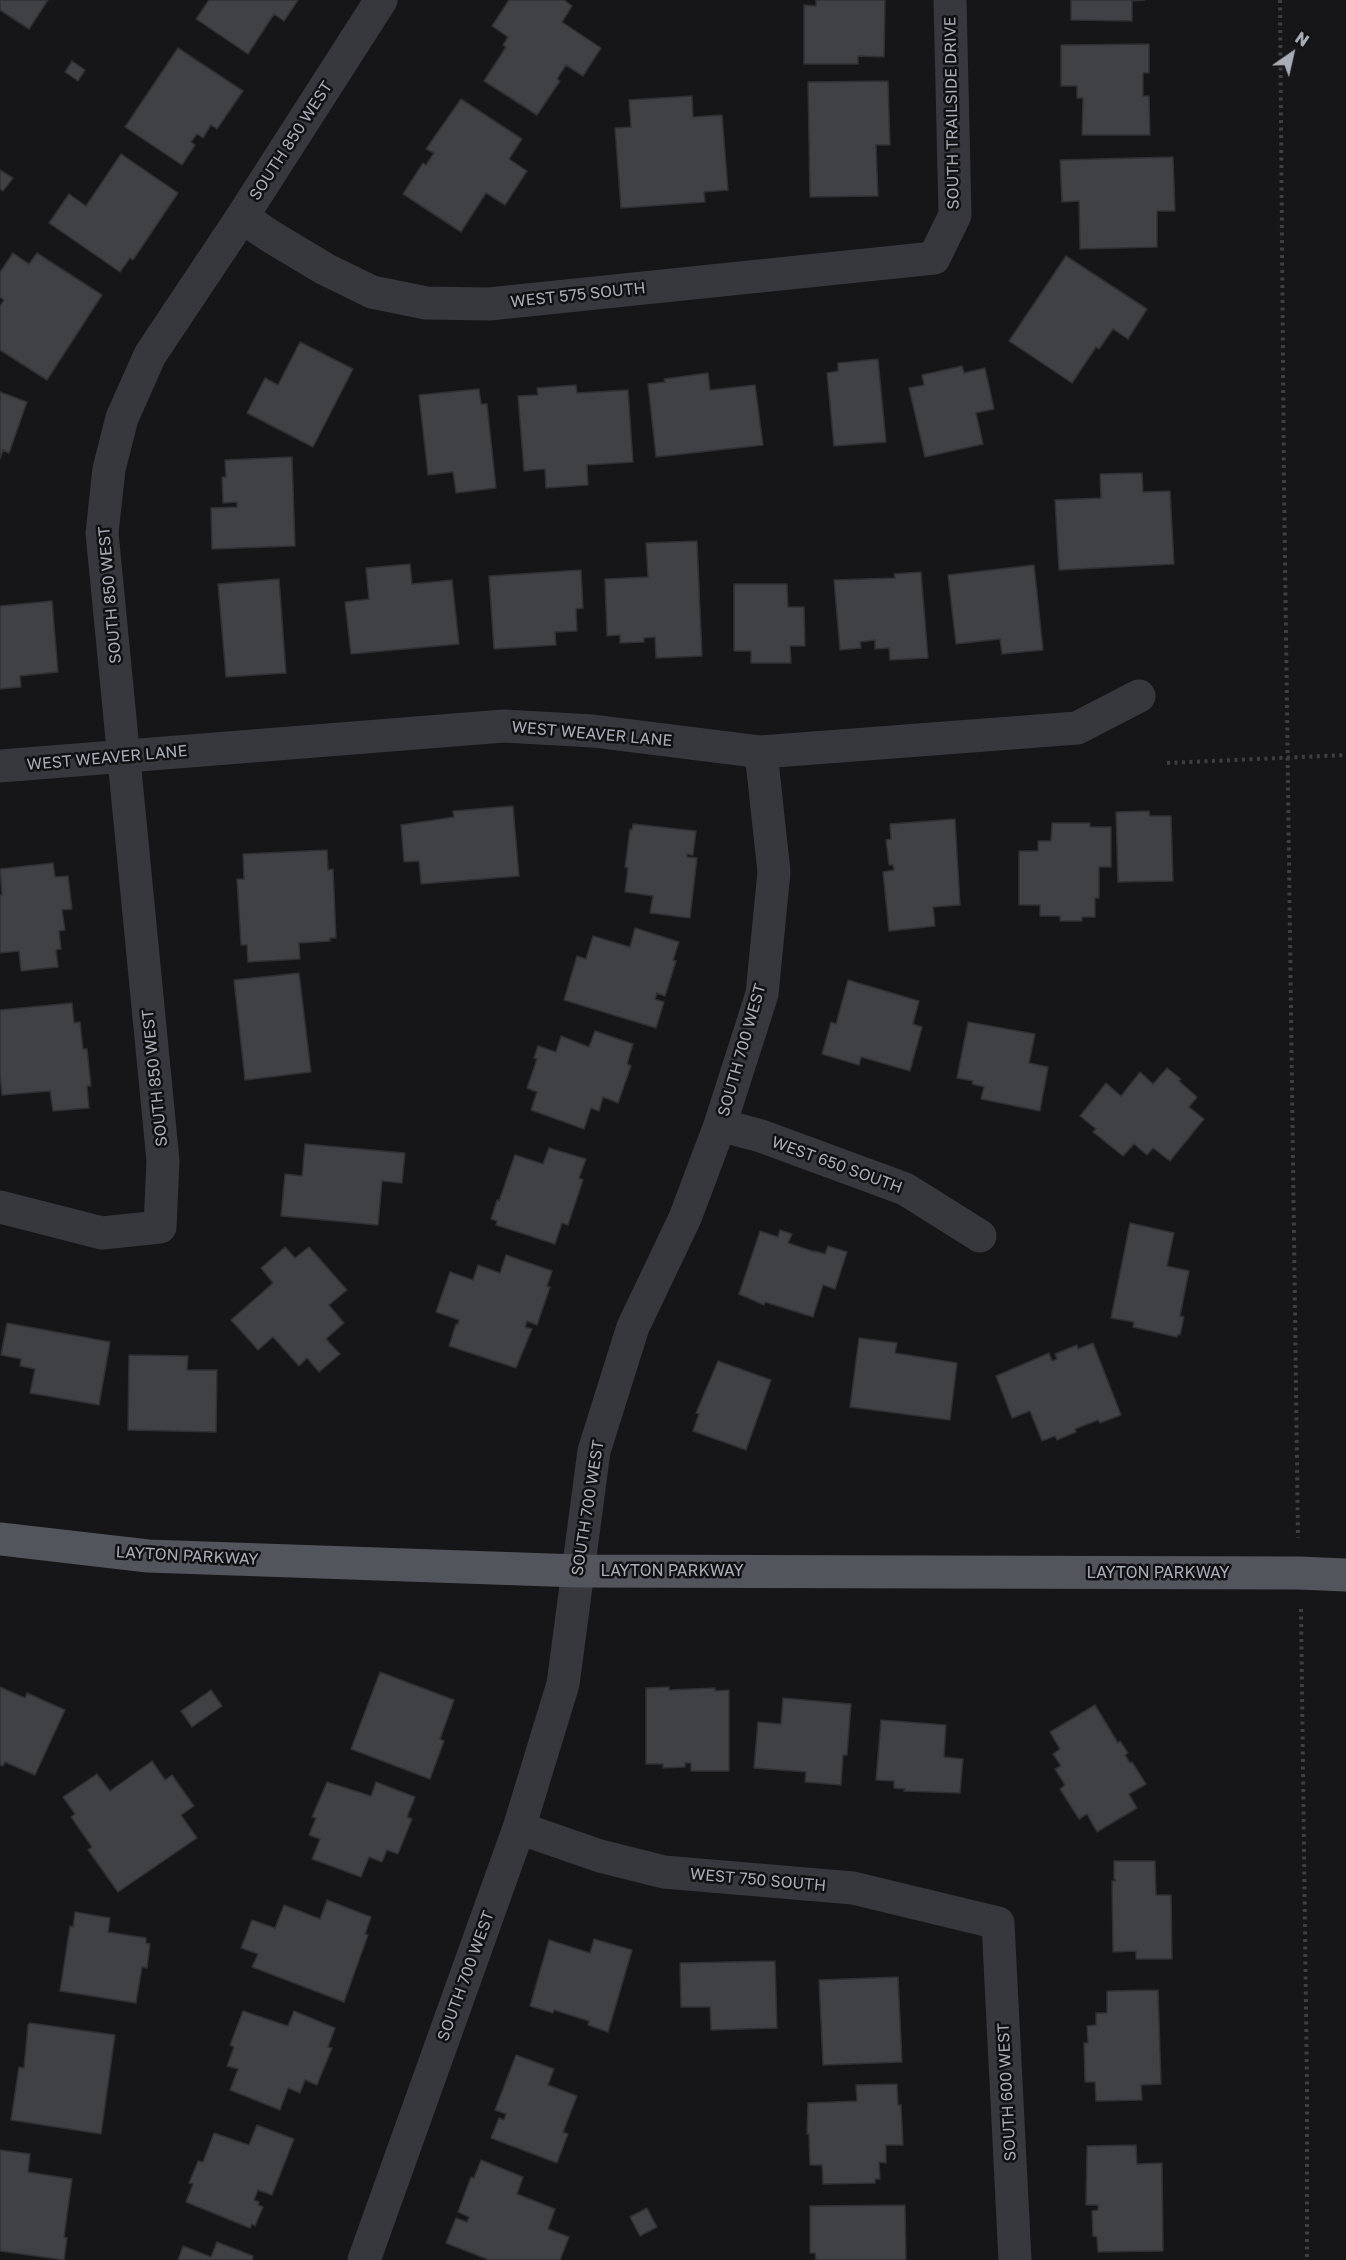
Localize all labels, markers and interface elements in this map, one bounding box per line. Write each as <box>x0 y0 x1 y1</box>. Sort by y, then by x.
street label: SOUTH TRAILSIDE DRIVE <box>941 16 963 210</box>
north arrow <box>1262 24 1322 84</box>
text: N <box>1291 27 1313 51</box>
street label: SOUTH 850 WEST <box>245 78 337 204</box>
street label: WEST 575 SOUTH <box>509 278 647 312</box>
street label: SOUTH 850 WEST <box>94 525 126 665</box>
street label: WEST WEAVER LANE <box>511 717 673 751</box>
street label: WEST WEAVER LANE <box>26 741 188 775</box>
street label: SOUTH 700 WEST <box>714 981 770 1119</box>
street label: SOUTH 850 WEST <box>138 1008 172 1148</box>
street label: WEST 650 SOUTH <box>769 1132 905 1198</box>
street label: SOUTH 700 WEST <box>568 1439 608 1577</box>
street label: LAYTON PARKWAY <box>115 1543 259 1569</box>
street label: LAYTON PARKWAY <box>601 1561 743 1581</box>
street label: LAYTON PARKWAY <box>1087 1563 1229 1583</box>
street label: WEST 750 SOUTH <box>689 1864 827 1896</box>
street label: SOUTH 700 WEST <box>434 1908 498 2044</box>
street label: SOUTH 600 WEST <box>994 2022 1020 2162</box>

